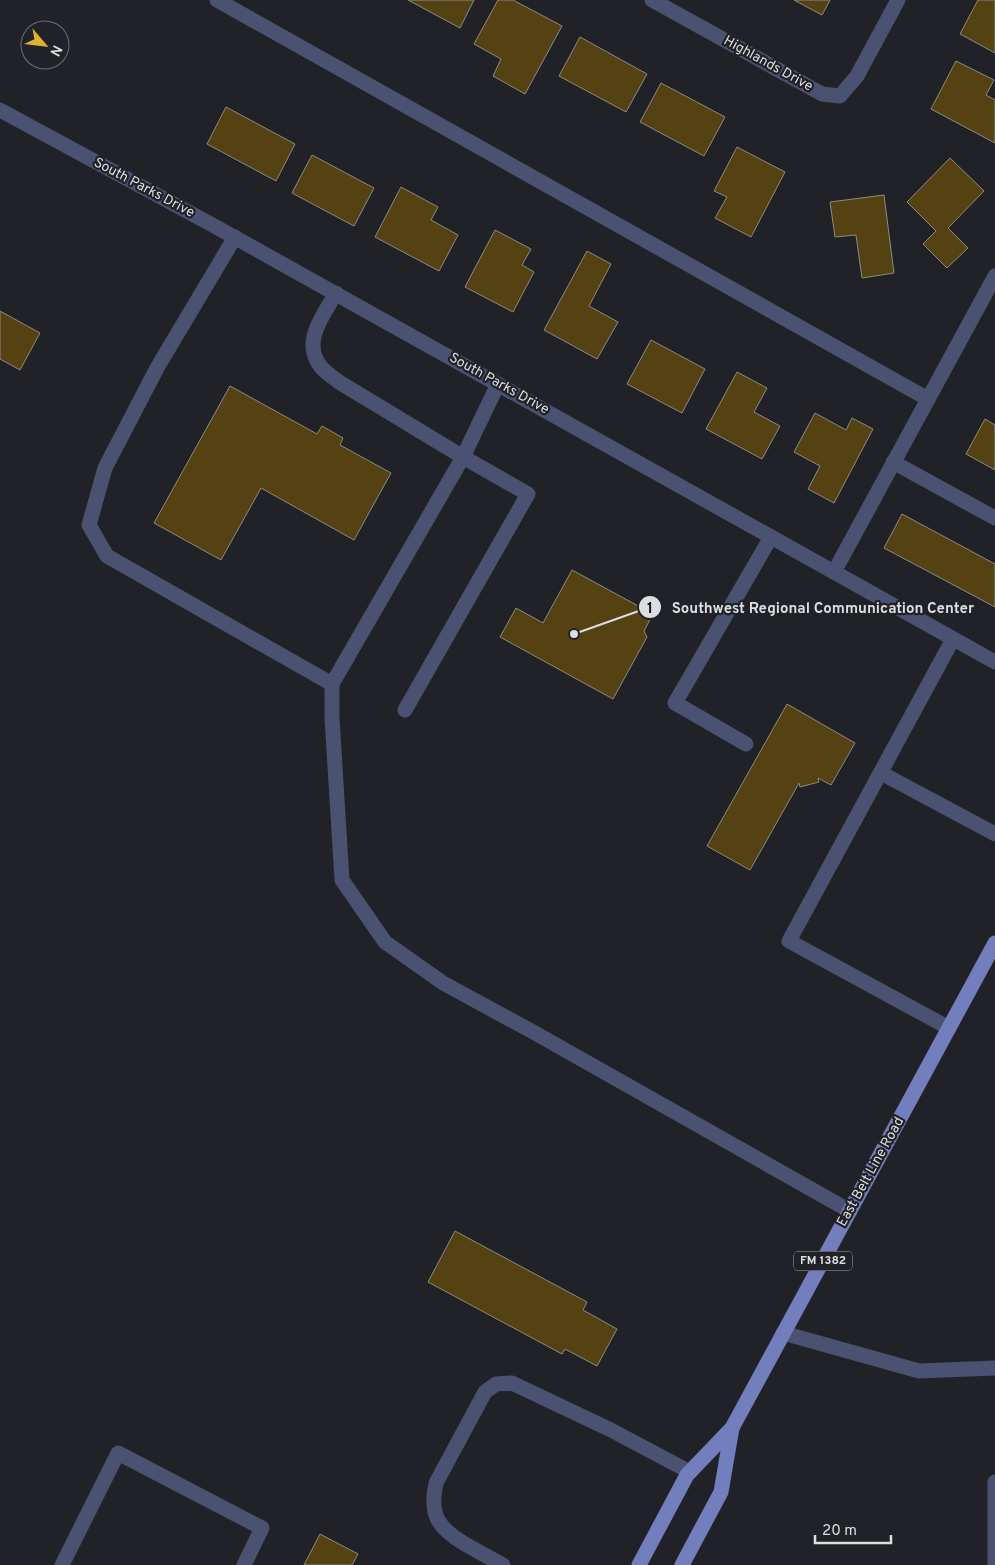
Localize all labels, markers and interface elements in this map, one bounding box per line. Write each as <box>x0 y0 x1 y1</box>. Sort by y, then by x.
north arrow <box>20 20 70 70</box>
street label: Highlands Drive <box>720 32 816 96</box>
text: N <box>45 42 65 59</box>
street label: South Parks Drive <box>91 154 197 222</box>
street label: South Parks Drive <box>446 349 552 419</box>
callout: Southwest Regional Communication Center <box>637 592 985 622</box>
text: 1 <box>647 600 653 619</box>
text: Southwest Regional Communication Center <box>672 600 975 619</box>
street label: East Belt Line Road <box>834 1114 908 1230</box>
road number: FM 1382 <box>794 1252 852 1270</box>
scale bar <box>815 1512 891 1544</box>
text: 20 m <box>822 1522 857 1541</box>

